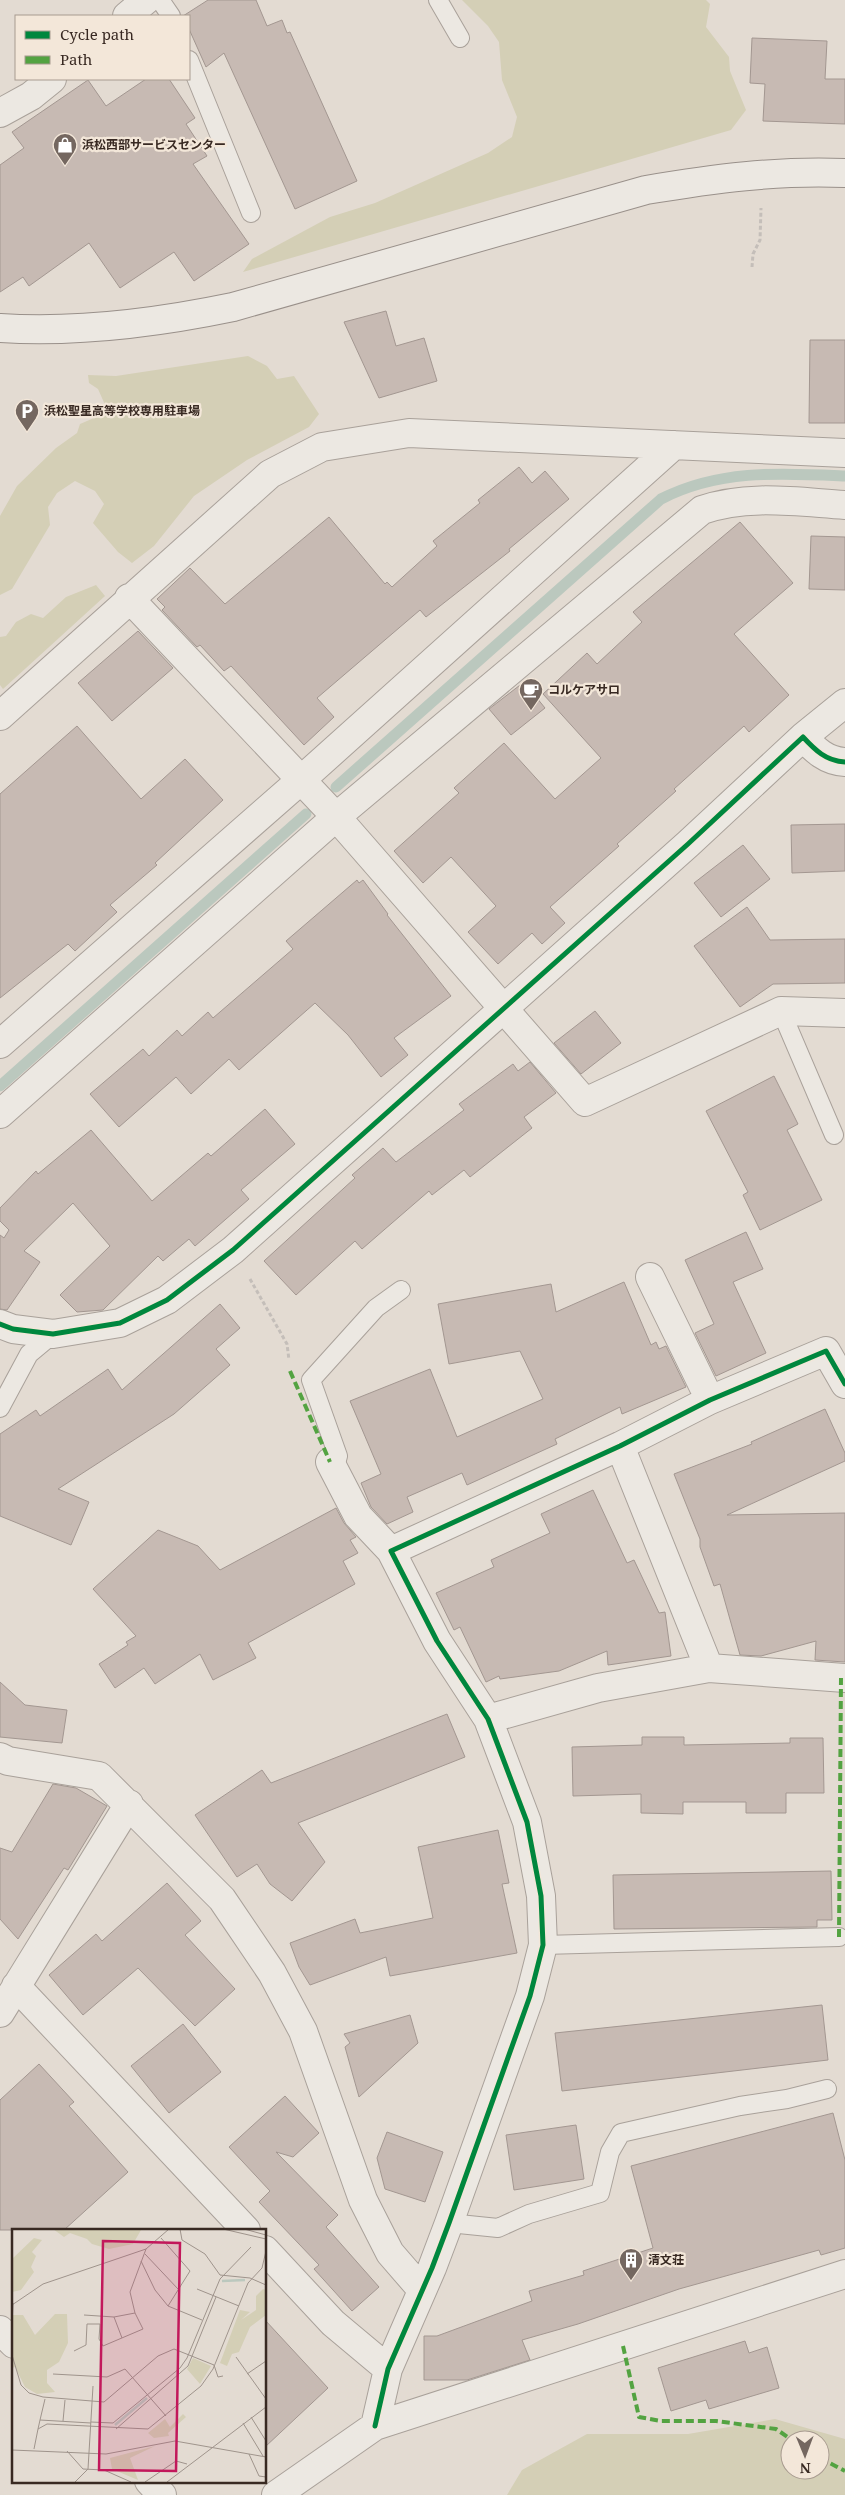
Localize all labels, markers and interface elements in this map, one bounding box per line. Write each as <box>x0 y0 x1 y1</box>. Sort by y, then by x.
legend <box>15 15 190 80</box>
text: Cycle path <box>60 24 135 44</box>
text: Path <box>60 49 93 69</box>
shop icon: 浜松西部サービスセンター <box>52 132 78 166</box>
place label: 浜松西部サービスセンター <box>82 136 226 153</box>
parking icon: 浜松聖星高等学校専用駐車場 <box>14 398 40 432</box>
place label: 浜松聖星高等学校専用駐車場 <box>44 402 200 419</box>
cafe icon: コルケアサロ <box>518 677 544 711</box>
place label: コルケアサロ <box>548 681 620 698</box>
inset map <box>12 2229 266 2482</box>
building icon: 清文荘 <box>618 2247 644 2281</box>
place label: 清文荘 <box>648 2251 684 2268</box>
north arrow <box>780 2430 830 2480</box>
text: N <box>800 2459 811 2478</box>

